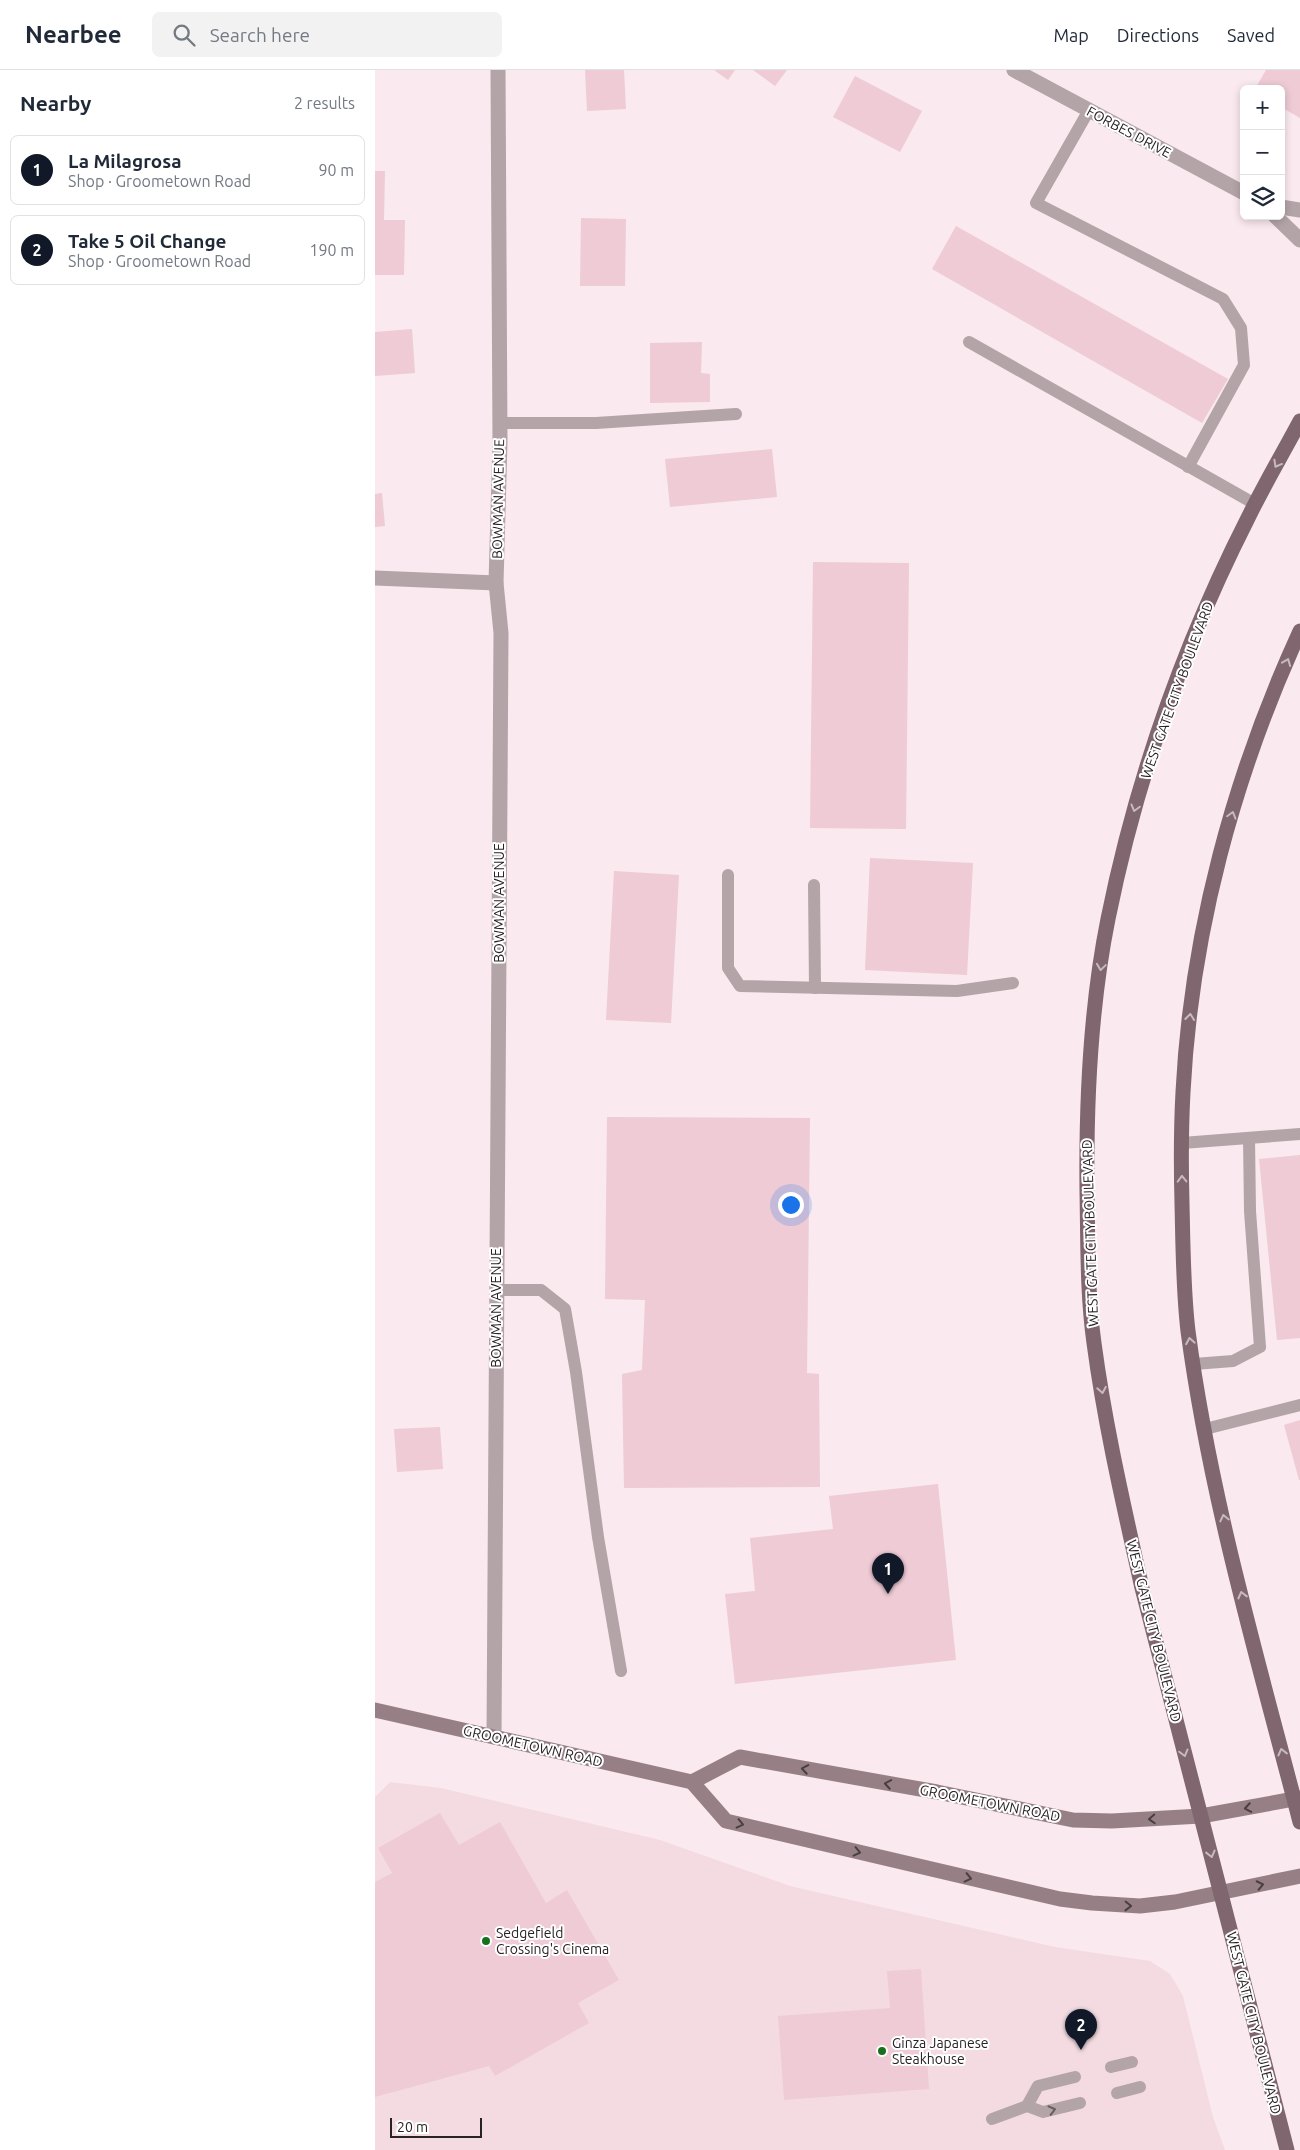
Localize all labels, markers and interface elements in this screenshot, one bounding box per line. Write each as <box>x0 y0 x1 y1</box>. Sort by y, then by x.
search box <box>152 12 502 57</box>
text: Nearbee <box>25 21 122 48</box>
icon: search <box>170 21 198 49</box>
text: Search here <box>210 24 310 46</box>
text: Map <box>1053 25 1089 45</box>
text: Directions <box>1117 25 1199 45</box>
text: Saved <box>1227 25 1275 45</box>
map controls <box>1240 85 1285 220</box>
button: + <box>1240 85 1285 130</box>
text: Nearby <box>20 91 91 115</box>
text: 2 results <box>294 94 355 112</box>
street label: FORBES DRIVE <box>1084 103 1174 161</box>
button: − <box>1240 130 1285 175</box>
text: La Milagrosa <box>68 150 182 172</box>
text: 1 <box>32 161 42 179</box>
text: 90 m <box>318 161 354 179</box>
text: Shop · Groometown Road <box>68 172 251 190</box>
button: layers <box>1240 175 1285 220</box>
text: Take 5 Oil Change <box>68 230 227 252</box>
text: 2 <box>32 241 42 259</box>
text: 190 m <box>309 241 354 259</box>
text: Shop · Groometown Road <box>68 252 251 270</box>
street label: BOWMAN AVENUE <box>489 439 507 559</box>
one-way arrow <box>1273 459 1283 468</box>
street label: WEST GATE CITY BOULEVARD <box>1137 599 1217 781</box>
one-way arrow <box>1281 658 1291 667</box>
one-way arrow <box>1131 803 1141 811</box>
one-way arrow <box>1226 810 1237 819</box>
street label: BOWMAN AVENUE <box>491 843 507 963</box>
one-way arrow <box>1096 963 1107 971</box>
one-way arrow <box>1184 1013 1195 1021</box>
street label: WEST GATE CITY BOULEVARD <box>1079 1139 1101 1327</box>
one-way arrow <box>1177 1175 1187 1183</box>
your location <box>778 1192 804 1218</box>
street label: BOWMAN AVENUE <box>488 1248 504 1368</box>
one-way arrow <box>1185 1337 1195 1346</box>
one-way arrow <box>1097 1385 1107 1394</box>
one-way arrow <box>1219 1514 1230 1523</box>
street label: WEST GATE CITY BOULEVARD <box>1124 1538 1184 1724</box>
pin: 1 <box>872 1553 904 1594</box>
one-way arrow <box>1237 1591 1248 1599</box>
street label: GROOMETOWN ROAD <box>462 1722 604 1770</box>
one-way arrow <box>1178 1748 1189 1757</box>
one-way arrow <box>1277 1748 1288 1757</box>
one-way arrow <box>800 1764 809 1775</box>
one-way arrow <box>884 1779 893 1789</box>
street label: GROOMETOWN ROAD <box>918 1782 1062 1824</box>
one-way arrow <box>1243 1802 1252 1812</box>
one-way arrow <box>1148 1813 1156 1824</box>
one-way arrow <box>735 1818 744 1829</box>
one-way arrow <box>852 1846 861 1857</box>
one-way arrow <box>1205 1850 1215 1858</box>
one-way arrow <box>964 1872 972 1882</box>
one-way arrow <box>1256 1880 1265 1890</box>
one-way arrow <box>1124 1901 1132 1911</box>
place label: Sedgefield Crossing's Cinema <box>496 1925 609 1957</box>
street label: WEST GATE CITY BOULEVARD <box>1224 1930 1284 2116</box>
marker: Sedgefield Crossing's Cinema <box>480 1935 492 1947</box>
pin: 2 <box>1065 2009 1097 2050</box>
place label: Ginza Japanese Steakhouse <box>892 2035 989 2067</box>
marker: Ginza Japanese Steakhouse <box>876 2045 888 2057</box>
one-way arrow <box>1048 2105 1057 2116</box>
scale bar <box>390 2115 483 2138</box>
text: 20 m <box>397 2119 428 2135</box>

